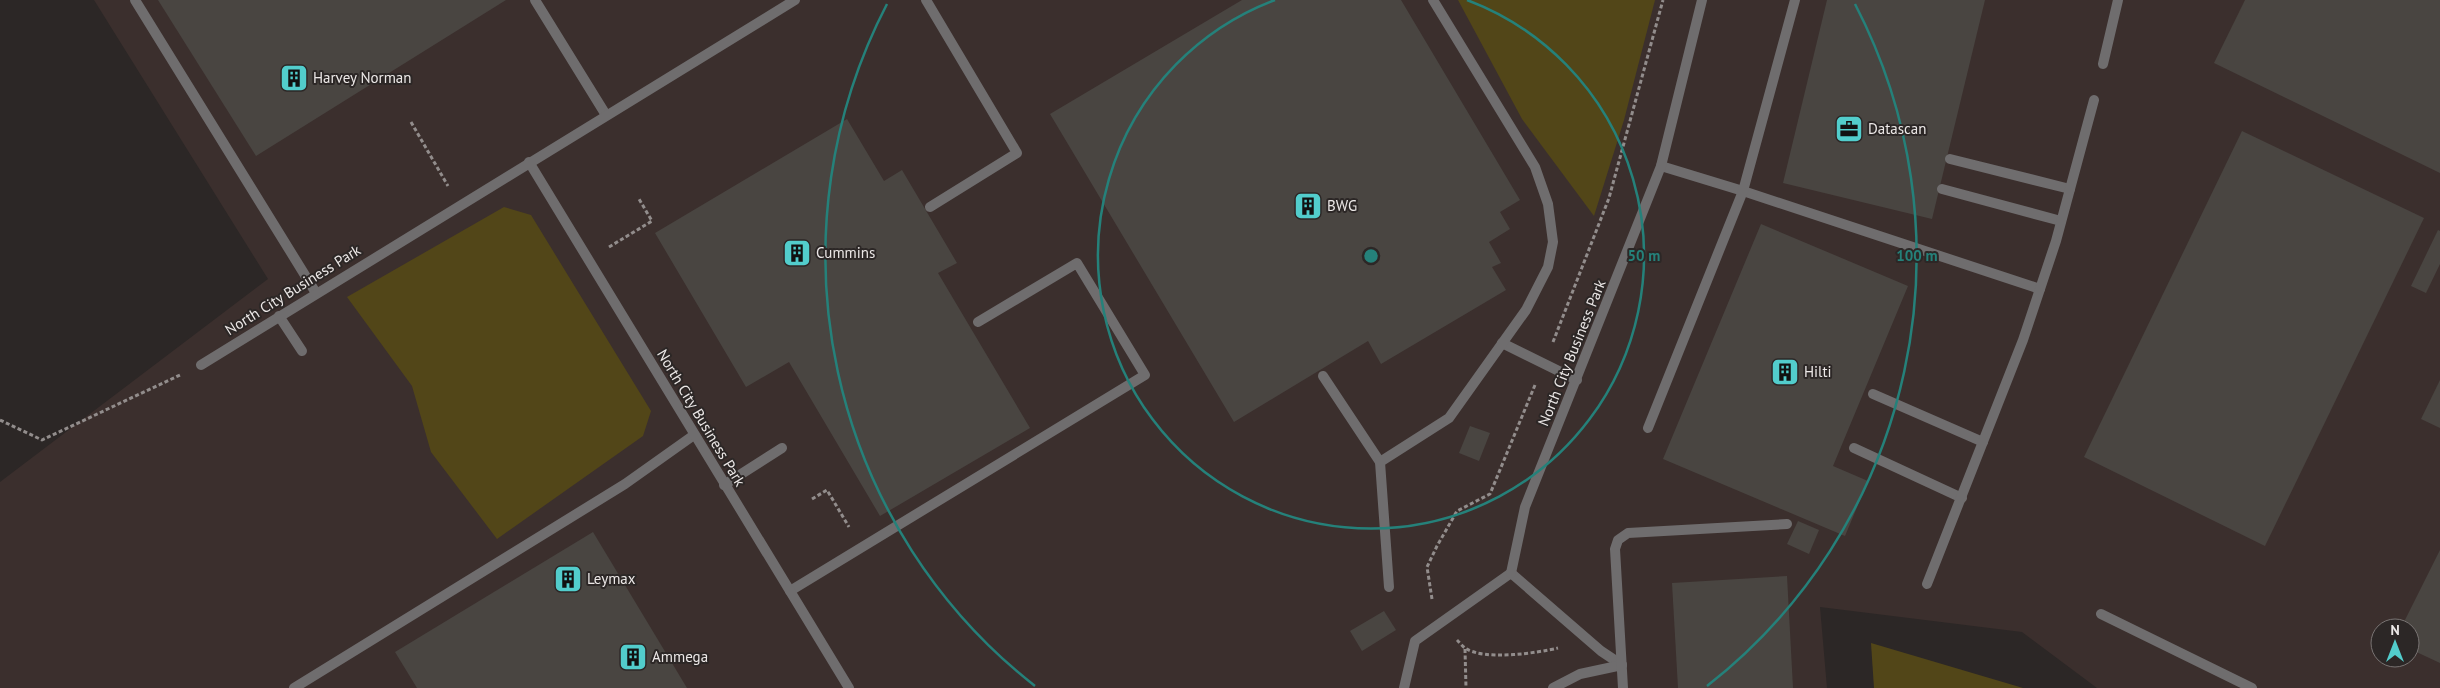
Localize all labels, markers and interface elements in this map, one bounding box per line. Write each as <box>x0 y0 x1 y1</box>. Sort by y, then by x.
building icon: Harvey Norman <box>279 63 309 93</box>
place label: Harvey Norman <box>313 68 412 87</box>
office icon: Datascan <box>1834 114 1864 144</box>
place label: Datascan <box>1868 119 1927 138</box>
building icon: BWG <box>1293 191 1323 221</box>
place label: BWG <box>1327 196 1357 215</box>
building icon: Cummins <box>782 238 812 268</box>
street label: North City Business Park <box>221 240 365 339</box>
place label: Cummins <box>816 243 875 262</box>
text: 50 m <box>1628 246 1660 265</box>
text: 100 m <box>1896 246 1938 265</box>
centre of rings <box>1362 247 1380 265</box>
street label: North City Business Park <box>1533 276 1610 429</box>
street label: North City Business Park <box>653 346 750 490</box>
building icon: Hilti <box>1770 357 1800 387</box>
place label: Hilti <box>1804 362 1832 381</box>
building icon: Leymax <box>553 564 583 594</box>
place label: Leymax <box>587 569 636 588</box>
north arrow <box>2370 618 2420 668</box>
text: N <box>2390 621 2400 639</box>
building icon: Ammega <box>618 642 648 672</box>
place label: Ammega <box>652 647 708 666</box>

